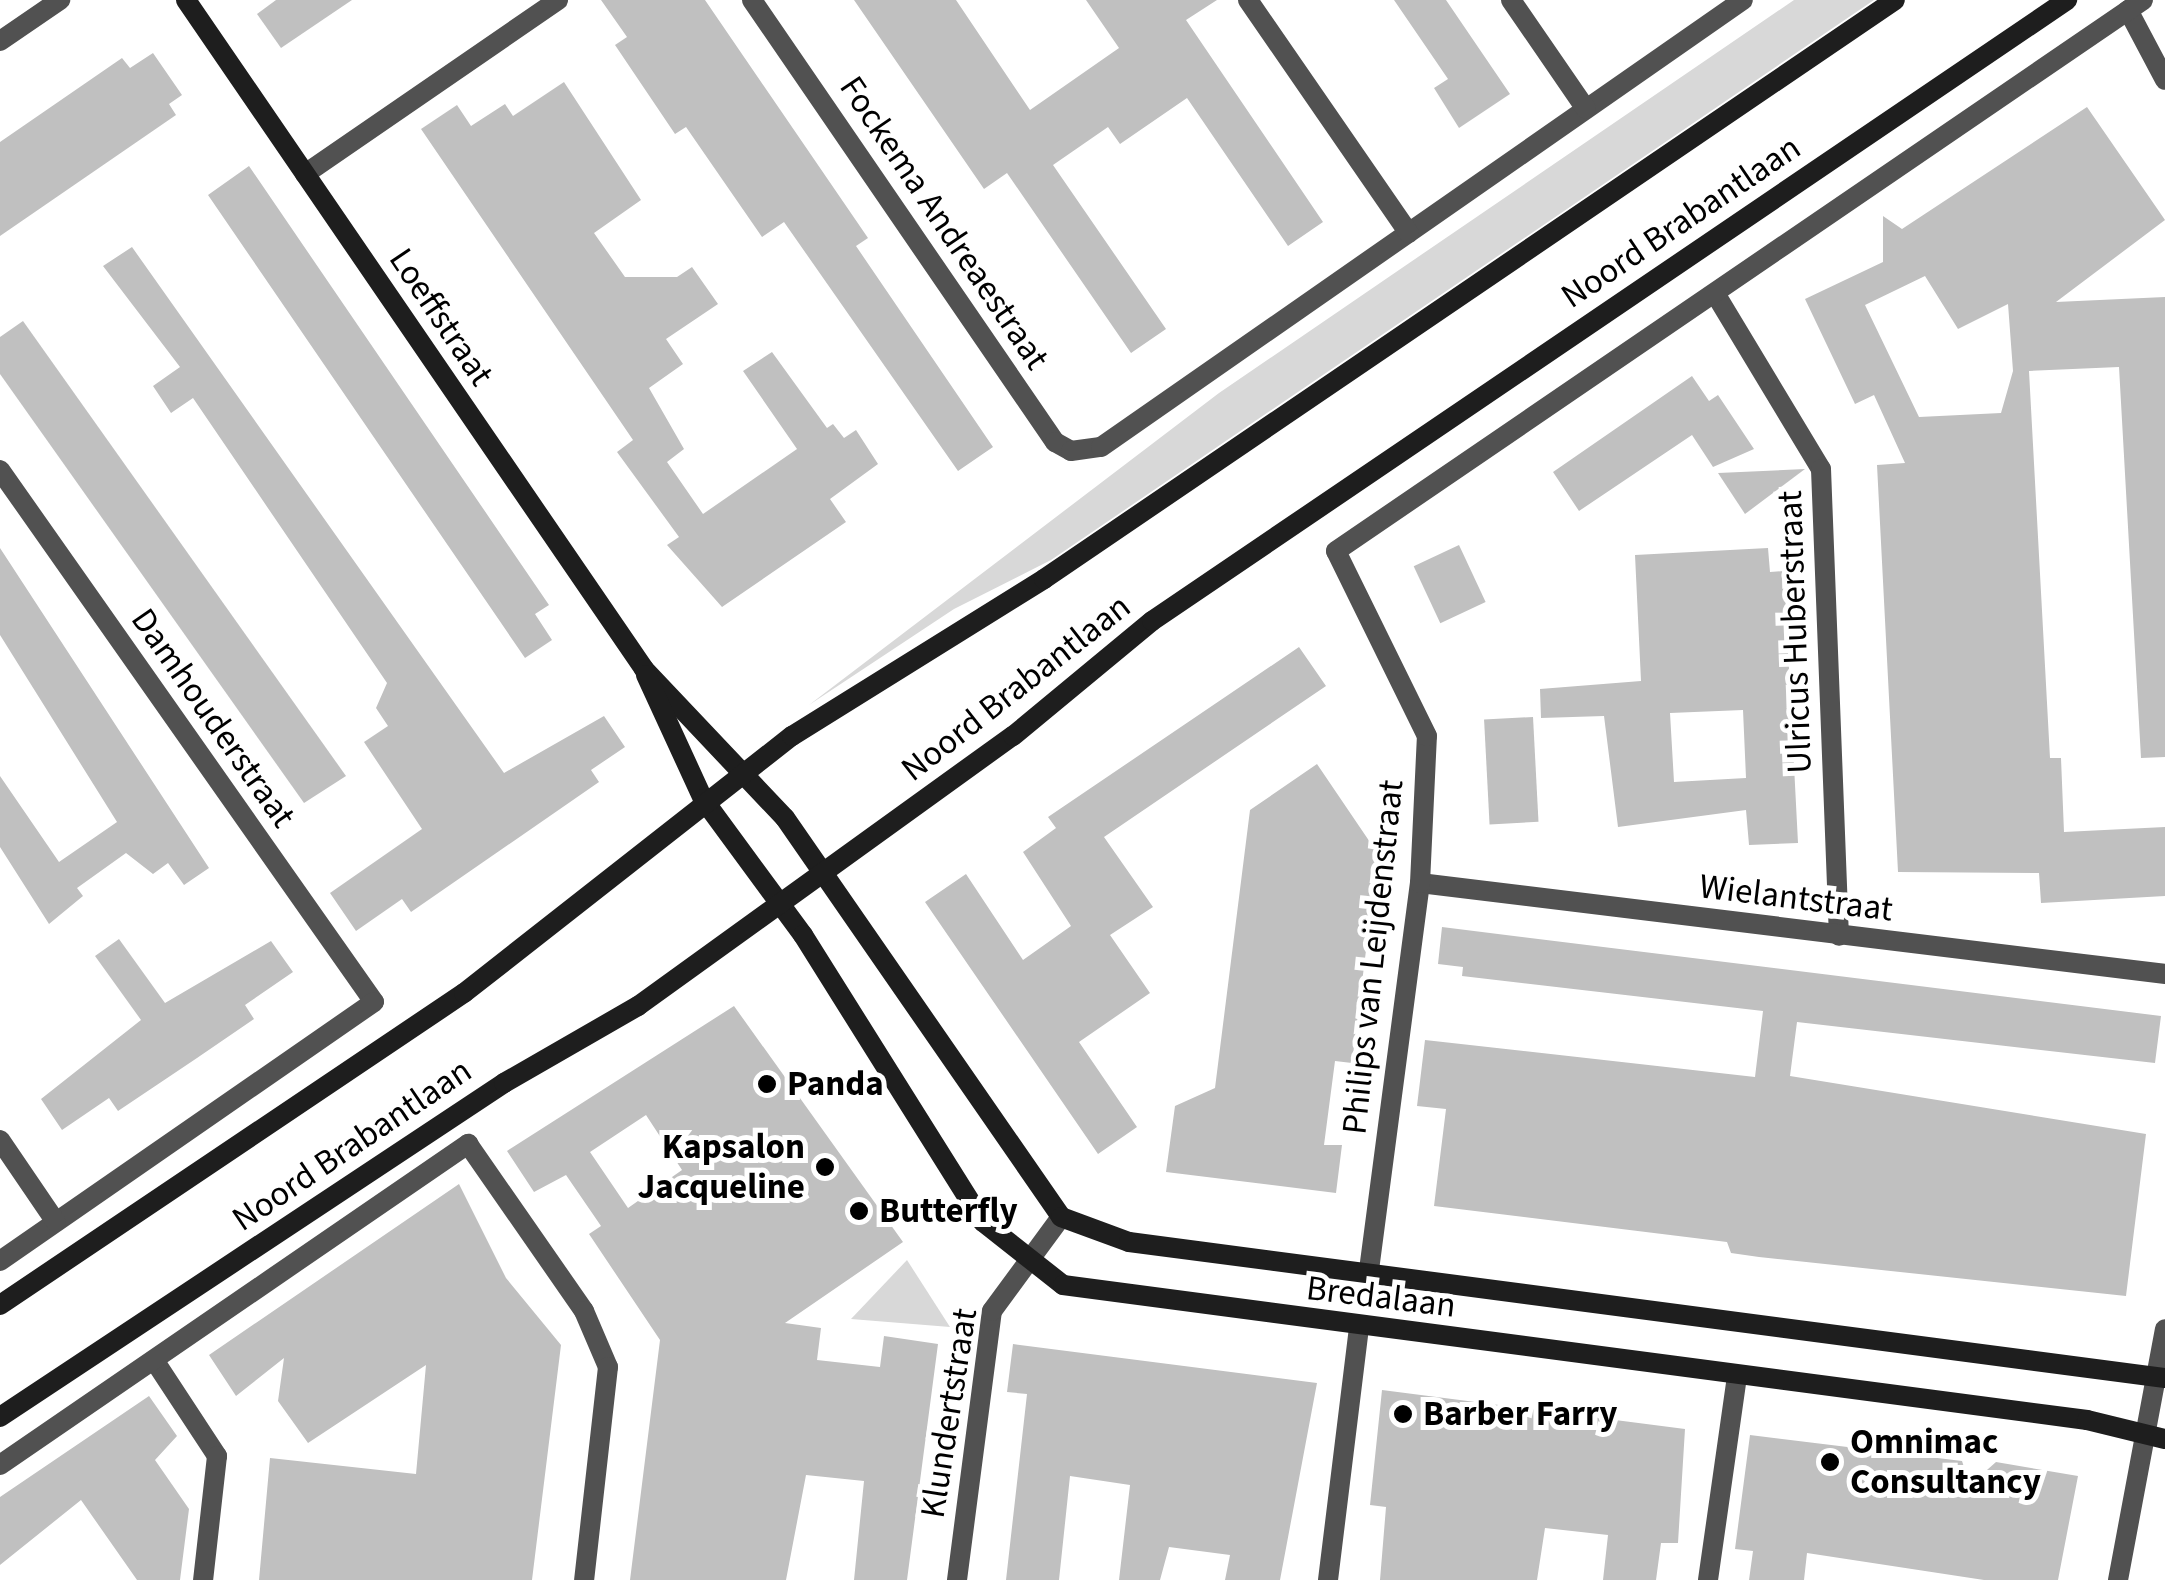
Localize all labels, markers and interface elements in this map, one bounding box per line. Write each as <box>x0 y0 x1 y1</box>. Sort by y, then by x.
street label: Fockema Andreaestraat <box>830 68 1058 378</box>
street label: Noord Brabantlaan <box>1554 127 1808 317</box>
street label: Loeffstraat <box>380 240 502 394</box>
street label: Ulricus Huberstraat <box>1769 490 1821 774</box>
street label: Noord Brabantlaan <box>893 586 1139 790</box>
street label: Damhouderstraat <box>122 600 304 836</box>
street label: Philips van Leijdenstraat <box>1333 778 1413 1136</box>
street label: Wielantstraat <box>1697 865 1895 931</box>
street label: Noord Brabantlaan <box>225 1050 479 1240</box>
place label: Panda <box>787 1063 884 1105</box>
marker: Panda <box>756 1073 778 1095</box>
place label: Kapsalon Jacqueline <box>637 1126 805 1208</box>
marker: Kapsalon Jacqueline <box>814 1156 836 1178</box>
place label: Butterfly <box>879 1190 1018 1232</box>
marker: Butterfly <box>848 1200 870 1222</box>
street label: Bredalaan <box>1304 1267 1458 1327</box>
street label: Klundertstraat <box>912 1305 986 1521</box>
place label: Barber Farry <box>1423 1393 1617 1435</box>
marker: Barber Farry <box>1392 1403 1414 1425</box>
place label: Omnimac Consultancy <box>1850 1421 2041 1503</box>
marker: Omnimac Consultancy <box>1819 1451 1841 1473</box>

